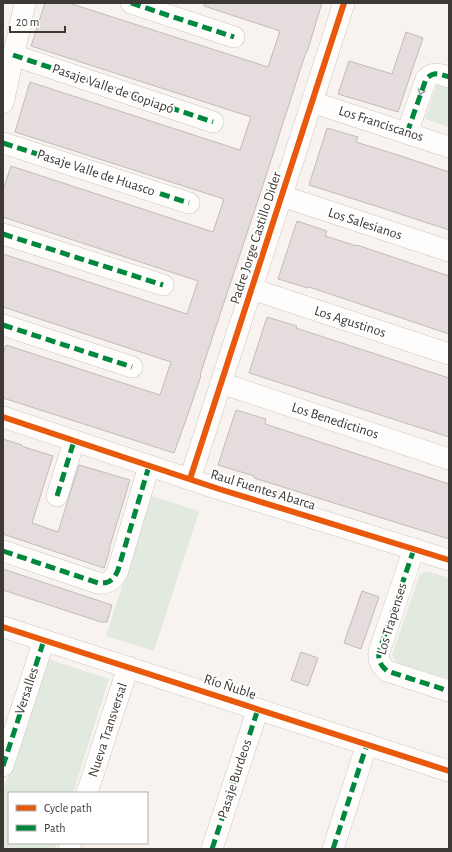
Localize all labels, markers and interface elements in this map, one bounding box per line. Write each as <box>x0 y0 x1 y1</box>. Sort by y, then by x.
scale bar <box>10 8 65 34</box>
text: 20 m <box>16 16 39 28</box>
street label: Pasaje Valle de Copiapó <box>50 62 176 116</box>
one-way arrow <box>418 88 426 95</box>
street label: Los Franciscanos <box>337 104 425 144</box>
street label: Pasaje Valle de Huasco <box>35 147 157 199</box>
street label: Padre Jorge Castillo Dider <box>228 170 284 306</box>
street label: Los Salesianos <box>326 205 404 243</box>
street label: Los Agustinos <box>312 304 388 340</box>
street label: Los Benedictinos <box>290 400 380 442</box>
street label: Raul Fuentes Abarca <box>209 467 318 513</box>
street label: Los Trapenses <box>374 581 410 657</box>
street label: Versalles <box>13 666 41 716</box>
street label: Río Ñuble <box>202 670 258 702</box>
street label: Nueva Transversal <box>86 681 130 779</box>
street label: Pasaje Burdeos <box>216 738 254 820</box>
legend <box>8 792 148 844</box>
text: Cycle path <box>44 802 92 815</box>
text: Path <box>44 822 66 834</box>

